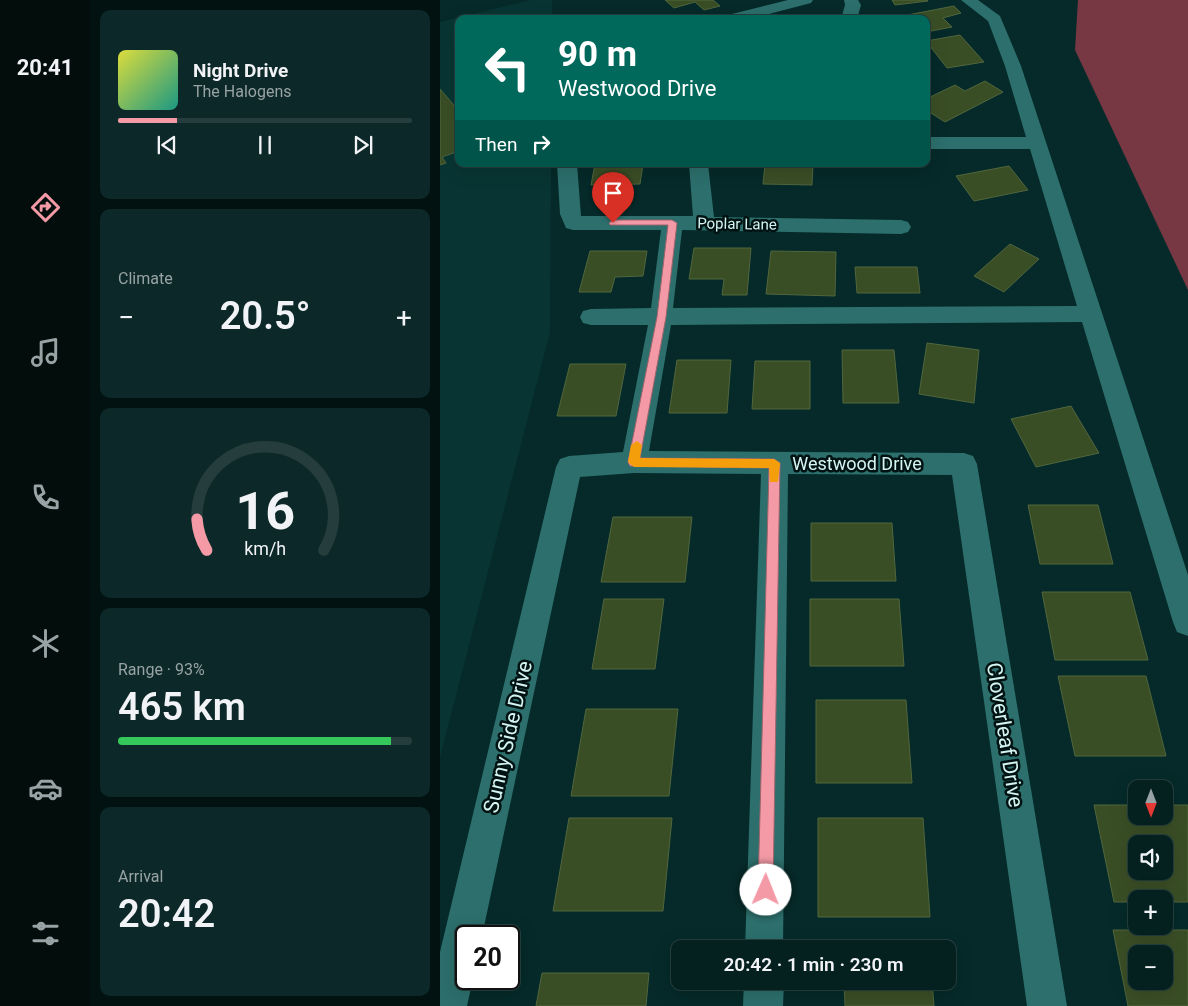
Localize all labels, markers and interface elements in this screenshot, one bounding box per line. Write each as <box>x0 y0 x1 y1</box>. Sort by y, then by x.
text: 90 m <box>558 34 637 75</box>
icon: left <box>475 35 540 100</box>
text: 20:41 <box>17 55 73 80</box>
text: Night Drive <box>193 59 288 82</box>
text: Westwood Drive <box>558 76 716 101</box>
text: The Halogens <box>193 82 292 101</box>
icon: right <box>527 130 555 158</box>
icon: previous <box>153 131 181 159</box>
icon: pause <box>251 131 279 159</box>
icon: next <box>349 131 377 159</box>
text: Then <box>475 133 517 156</box>
pin <box>592 172 634 223</box>
icon: arrive <box>599 179 627 207</box>
icon: directions <box>28 190 63 225</box>
street label: Poplar Lane <box>697 214 777 234</box>
text: Climate <box>118 269 173 288</box>
text: 20.5° <box>220 294 310 338</box>
text: − <box>118 301 134 334</box>
text: + <box>396 301 412 334</box>
icon: music <box>28 335 63 370</box>
street label: Westwood Drive <box>792 453 922 474</box>
icon: phone <box>28 480 63 515</box>
text: 16 <box>235 481 295 542</box>
text: km/h <box>244 538 286 559</box>
icon: climate <box>28 626 63 661</box>
street label: Sunny Side Drive <box>479 659 537 815</box>
text: Range · 93% <box>118 660 205 679</box>
street label: Cloverleaf Drive <box>982 661 1028 809</box>
text: 465 km <box>118 685 246 729</box>
icon: car <box>28 771 63 806</box>
north arrow <box>1128 780 1172 825</box>
map controls <box>1128 780 1173 990</box>
button: sound <box>1128 835 1173 880</box>
position arrow <box>739 863 791 915</box>
text: Arrival <box>118 867 163 886</box>
button: + <box>1128 890 1173 935</box>
text: 20:42 <box>118 892 215 936</box>
icon: filters <box>28 916 63 951</box>
speed limit sign: 20 <box>455 925 520 990</box>
button: − <box>1128 945 1173 990</box>
text: 20:42 · 1 min · 230 m <box>723 953 904 976</box>

